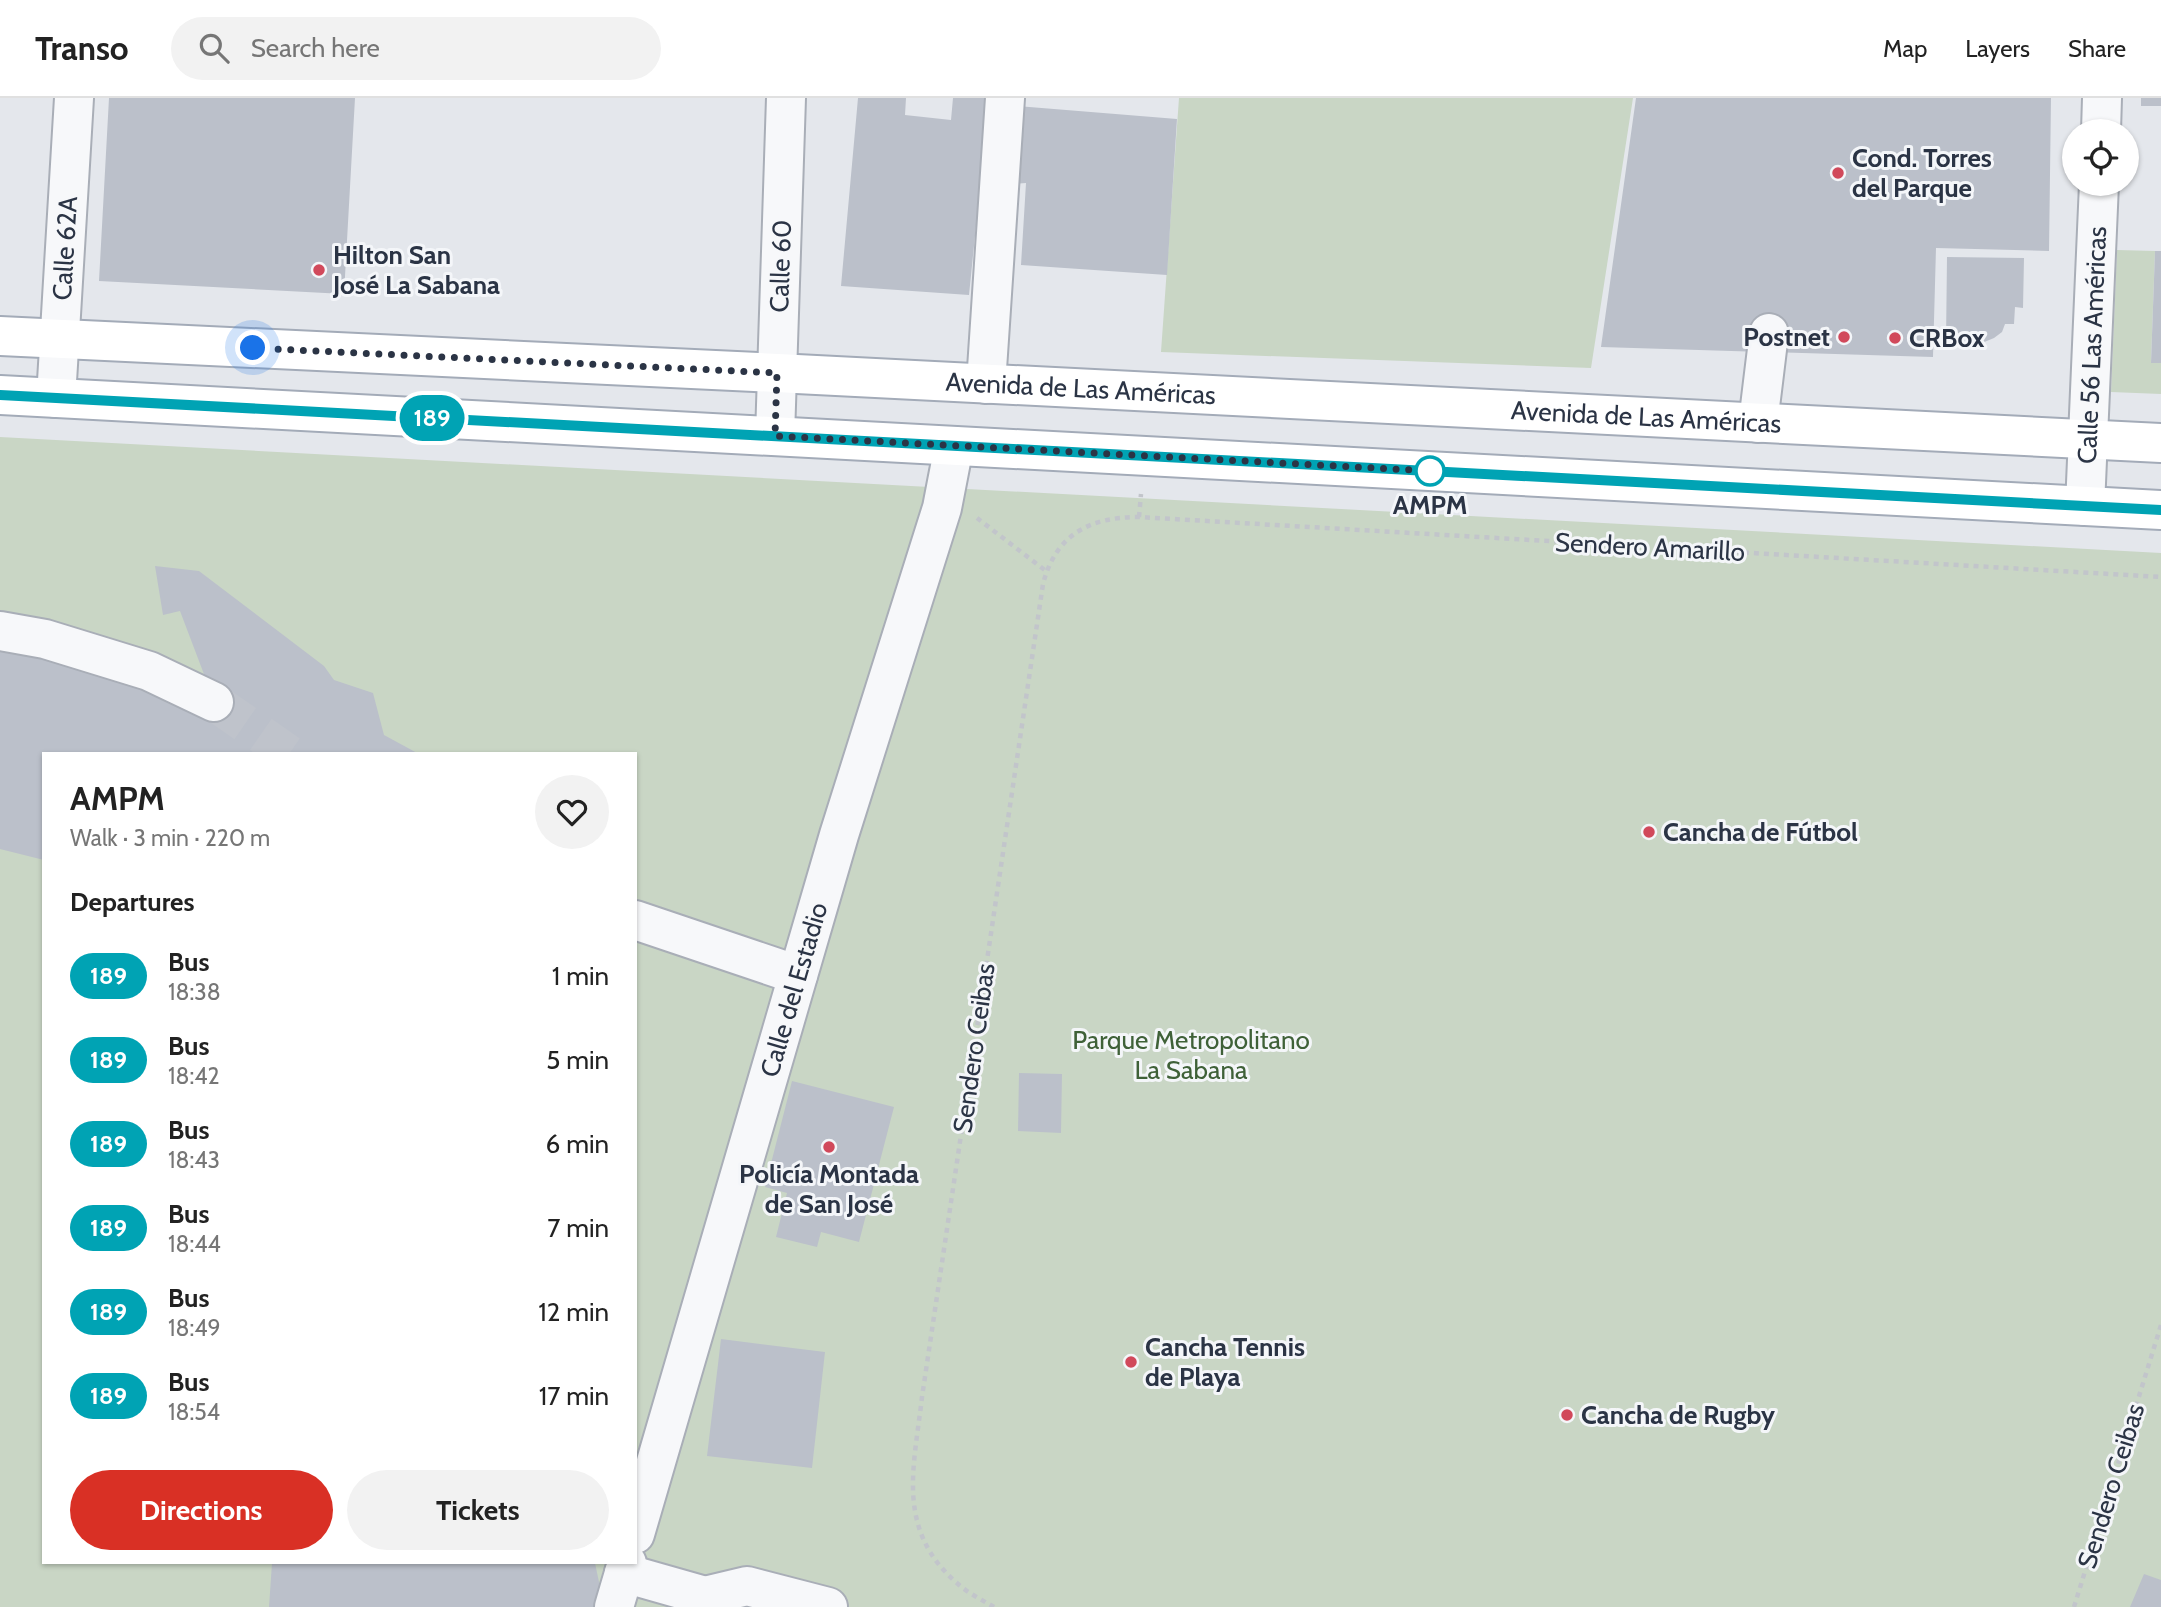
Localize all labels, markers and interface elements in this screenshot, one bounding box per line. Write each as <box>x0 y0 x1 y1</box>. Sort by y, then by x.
search box <box>171 17 661 80</box>
text: Transo <box>35 28 129 68</box>
icon: search <box>195 29 233 67</box>
text: Search here <box>251 32 380 64</box>
text: Map <box>1883 34 1927 63</box>
text: Layers <box>1965 34 2030 63</box>
text: Share <box>2068 34 2126 63</box>
map controls <box>2062 119 2139 196</box>
button: locate <box>2062 119 2139 196</box>
place label: Cond. Torres del Parque <box>1852 142 1992 204</box>
marker: Cond. Torres del Parque <box>1830 165 1846 181</box>
street label: Calle 62A <box>46 195 84 301</box>
street label: Calle 60 <box>763 219 798 313</box>
street label: Calle 56 Las Américas <box>2071 226 2113 465</box>
place label: Hilton San José La Sabana <box>332 239 500 301</box>
marker: Hilton San José La Sabana <box>311 262 327 278</box>
place label: Postnet <box>1743 321 1830 353</box>
place label: CRBox <box>1909 322 1985 354</box>
marker: Postnet <box>1836 329 1852 345</box>
your location <box>235 330 270 365</box>
marker: CRBox <box>1887 330 1903 346</box>
street label: Avenida de Las Américas <box>945 366 1217 411</box>
street label: Avenida de Las Américas <box>1510 394 1782 440</box>
line badge: 189 <box>392 395 472 441</box>
text: 189 <box>414 403 450 432</box>
marker: AMPM <box>1415 456 1445 486</box>
place label: AMPM <box>1393 489 1467 521</box>
street label: Sendero Amarillo <box>1554 526 1746 568</box>
button: heart <box>535 775 609 849</box>
text: AMPM <box>70 778 165 818</box>
place label: Cancha de Fútbol <box>1663 816 1858 848</box>
text: Walk · 3 min · 220 m <box>70 824 270 852</box>
marker: Cancha de Fútbol <box>1641 824 1657 840</box>
text: Departures <box>70 886 194 918</box>
street label: Calle del Estadio <box>753 899 834 1081</box>
text: Bus <box>168 946 209 978</box>
text: 1 min <box>552 960 609 992</box>
text: 189 <box>90 961 127 990</box>
street label: Sendero Ceibas <box>946 961 1002 1135</box>
text: 18:38 <box>168 978 221 1006</box>
park label: Parque Metropolitano La Sabana <box>1072 1024 1310 1086</box>
text: Bus <box>168 1030 209 1062</box>
text: 5 min <box>546 1044 609 1076</box>
text: 189 <box>90 1045 127 1074</box>
text: 18:42 <box>168 1062 220 1090</box>
text: Bus <box>168 1114 209 1146</box>
text: 6 min <box>546 1128 609 1160</box>
text: 189 <box>90 1129 127 1158</box>
marker: Policía Montada de San José <box>821 1139 837 1155</box>
text: 18:43 <box>168 1146 220 1174</box>
place label: Policía Montada de San José <box>739 1158 919 1220</box>
text: Bus <box>168 1198 209 1230</box>
text: 7 min <box>547 1212 609 1244</box>
text: 189 <box>90 1213 127 1242</box>
text: 18:44 <box>168 1230 221 1258</box>
text: Bus <box>168 1282 209 1314</box>
text: 12 min <box>538 1296 609 1328</box>
text: 189 <box>90 1297 127 1326</box>
text: 18:49 <box>168 1314 221 1342</box>
place label: Cancha Tennis de Playa <box>1145 1331 1305 1393</box>
marker: Cancha Tennis de Playa <box>1123 1354 1139 1370</box>
text: Bus <box>168 1366 209 1398</box>
text: 17 min <box>539 1380 609 1412</box>
text: 189 <box>90 1381 127 1410</box>
text: 18:54 <box>168 1398 220 1426</box>
place label: Cancha de Rugby <box>1581 1399 1775 1431</box>
street label: Sendero Ceibas <box>2071 1399 2151 1572</box>
marker: Cancha de Rugby <box>1559 1407 1575 1423</box>
button: Directions <box>70 1470 333 1550</box>
button: Tickets <box>347 1470 609 1550</box>

